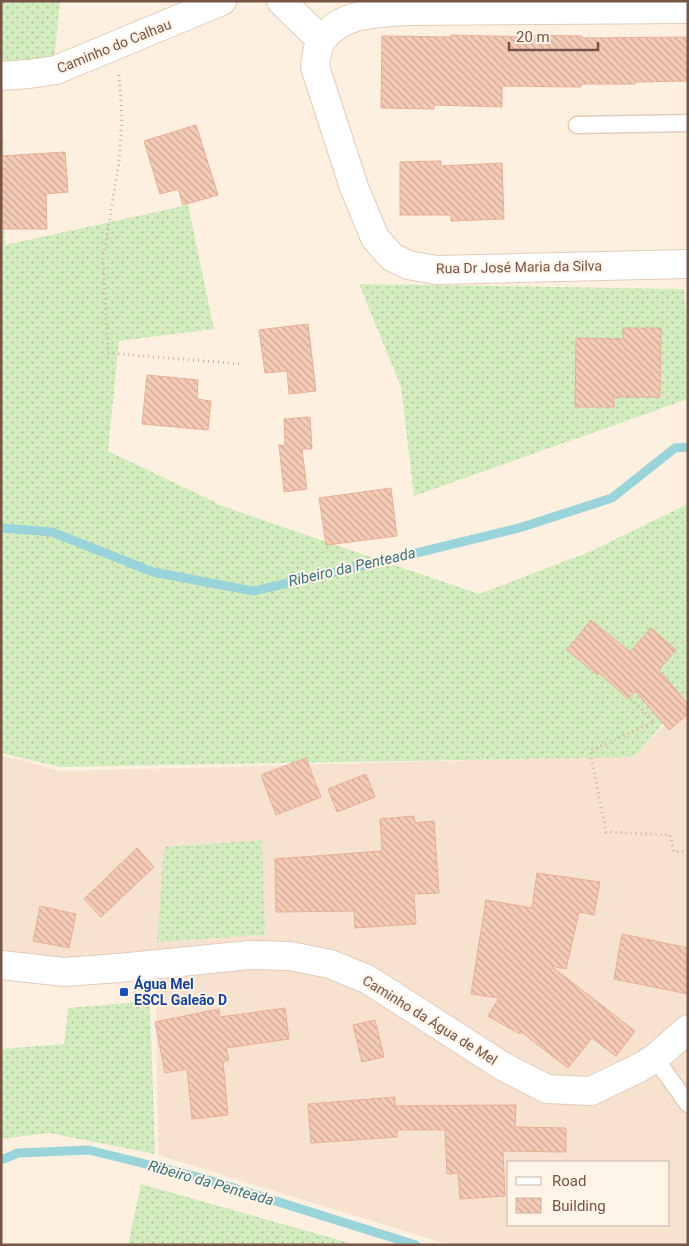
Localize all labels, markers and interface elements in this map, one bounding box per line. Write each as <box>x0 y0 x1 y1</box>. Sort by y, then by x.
street label: Caminho do Calhau <box>55 16 173 76</box>
scale bar <box>509 20 598 52</box>
text: 20 m <box>516 28 550 46</box>
street label: Rua Dr José Maria da Silva <box>436 258 602 276</box>
water label: Ribeiro da Penteada <box>287 544 417 590</box>
street label: Caminho da Água de Mel <box>360 971 501 1068</box>
place label: Água Mel ESCL Galeão D <box>134 975 227 1008</box>
marker: Água Mel ESCL Galeão D <box>118 986 130 998</box>
water label: Ribeiro da Penteada <box>146 1156 276 1210</box>
legend <box>507 1161 669 1226</box>
text: Road <box>552 1172 586 1190</box>
text: Building <box>552 1197 606 1215</box>

